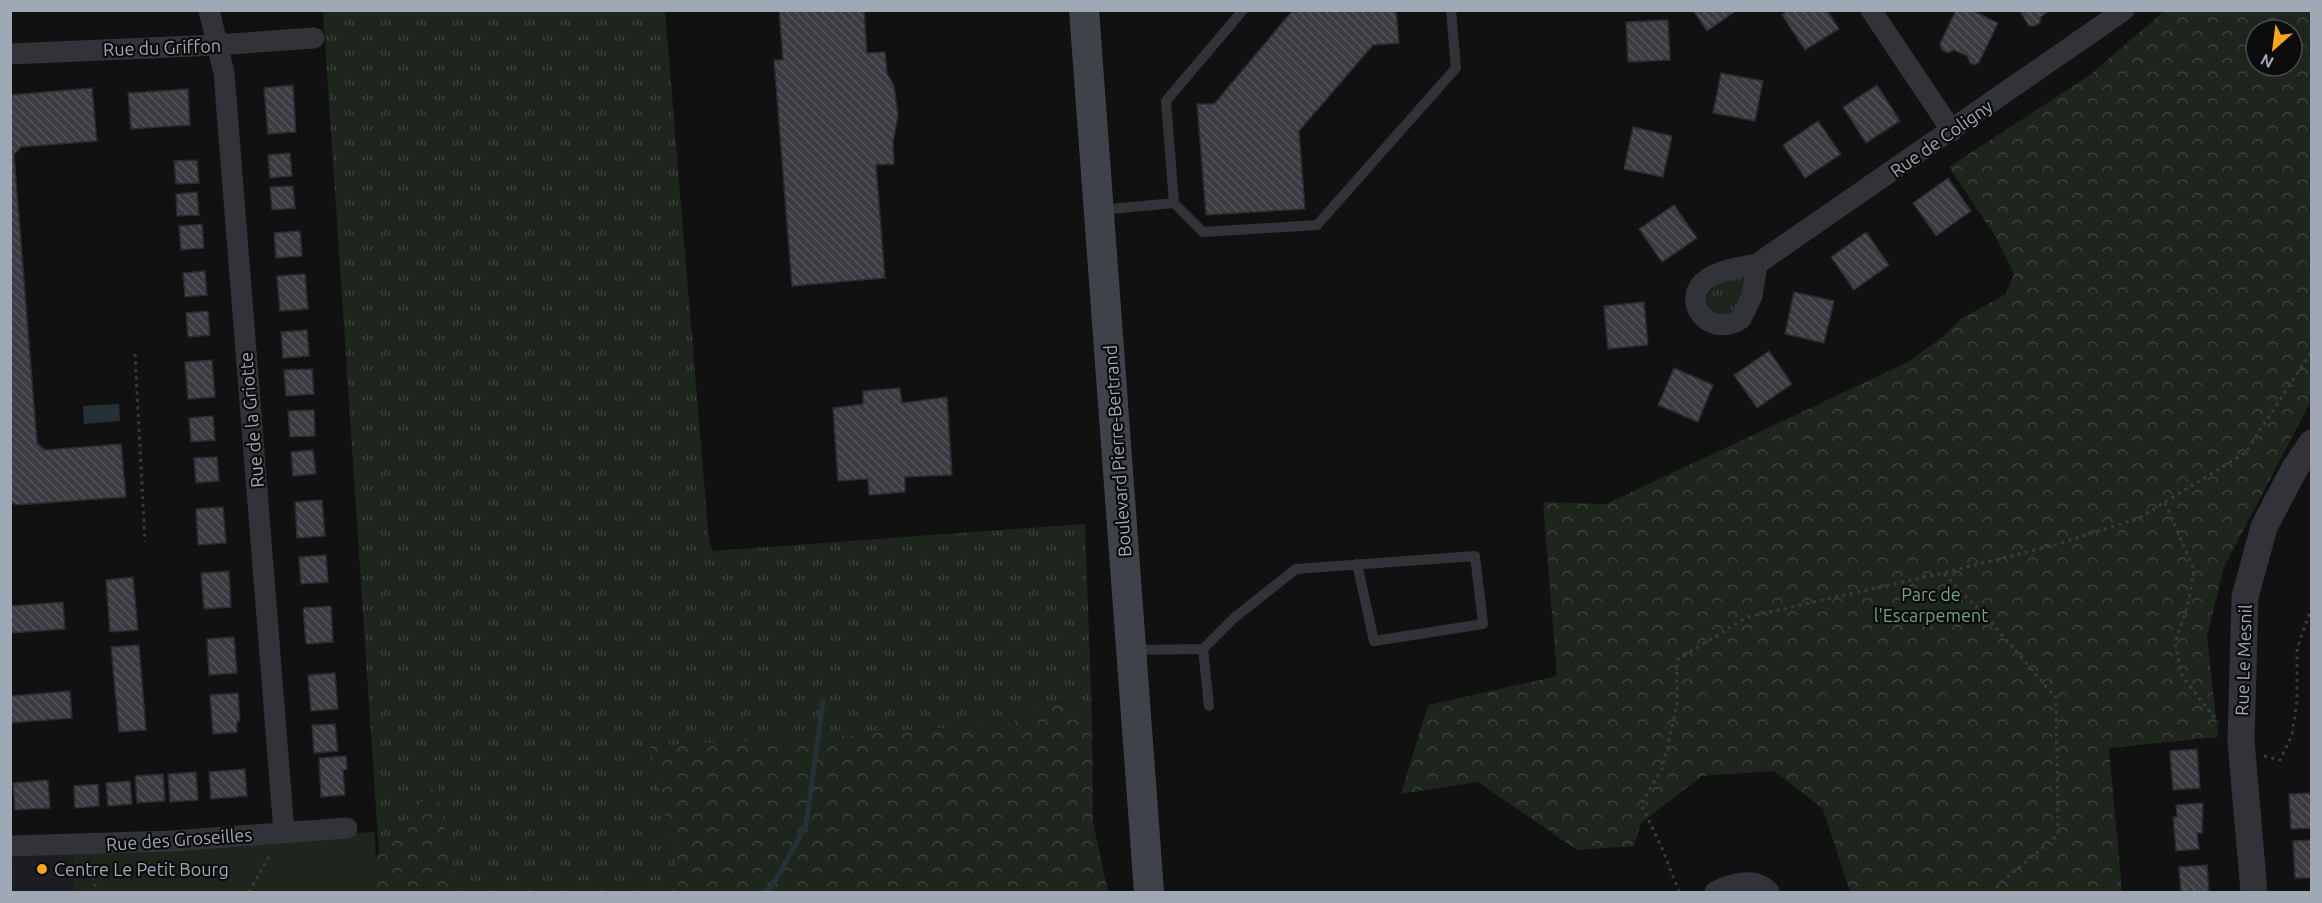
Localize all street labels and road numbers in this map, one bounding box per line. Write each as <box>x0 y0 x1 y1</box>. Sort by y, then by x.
street label: Rue du Griffon <box>103 35 221 59</box>
street label: Rue de Coligny <box>1886 95 1996 181</box>
street label: Boulevard Pierre-Bertrand <box>1100 344 1134 558</box>
street label: Rue de la Griotte <box>235 351 267 489</box>
street label: Rue Le Mesnil <box>2231 604 2255 716</box>
street label: Rue des Groseilles <box>105 824 253 854</box>

